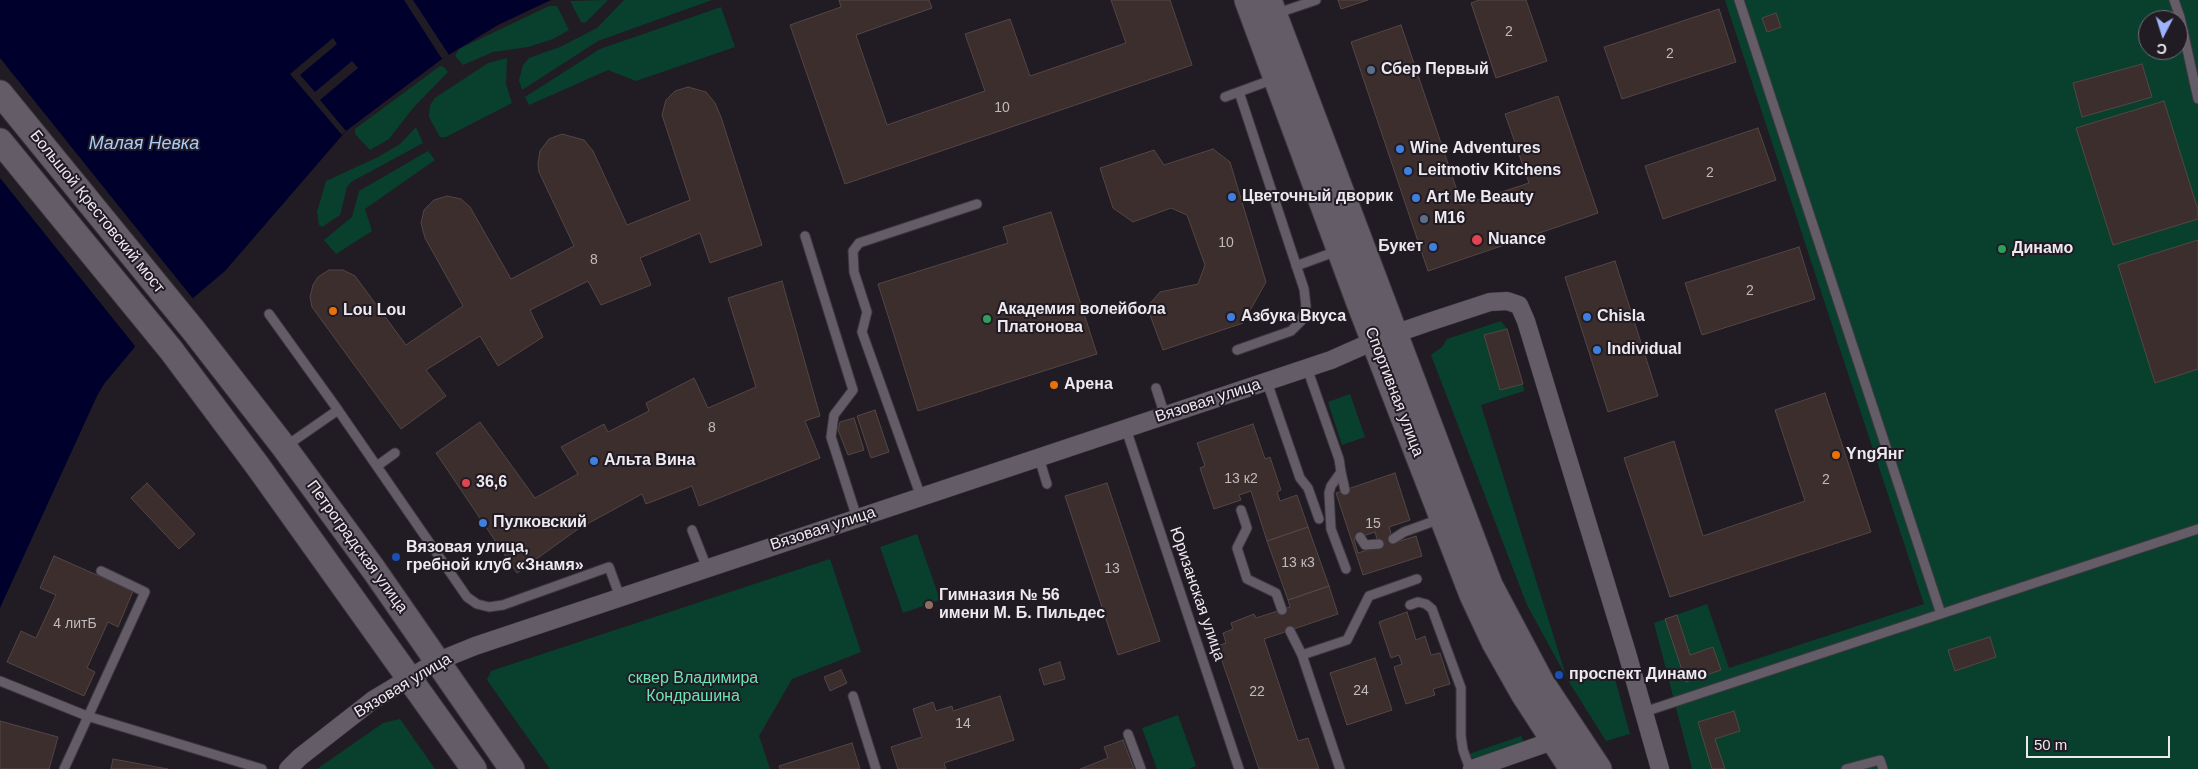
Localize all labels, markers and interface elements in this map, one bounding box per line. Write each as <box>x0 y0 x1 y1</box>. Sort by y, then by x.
north arrow <box>2138 10 2188 60</box>
house number: 2 <box>1505 24 1513 40</box>
text: С <box>2156 41 2168 57</box>
house number: 2 <box>1666 46 1674 62</box>
place label: Сбер Первый <box>1381 60 1489 80</box>
marker: Сбер Первый <box>1365 64 1377 76</box>
house number: 10 <box>994 100 1010 116</box>
street label: Большой Крестовский мост <box>25 127 169 297</box>
water label: Малая Невка <box>89 133 199 155</box>
place label: Wine Adventures <box>1410 139 1541 159</box>
marker: Wine Adventures <box>1394 143 1406 155</box>
place label: Leitmotiv Kitchens <box>1418 161 1561 181</box>
marker: Leitmotiv Kitchens <box>1402 165 1414 177</box>
house number: 2 <box>1706 165 1714 181</box>
place label: Цветочный дворик <box>1242 187 1393 207</box>
place label: Art Me Beauty <box>1426 188 1534 208</box>
marker: Цветочный дворик <box>1226 191 1238 203</box>
marker: Art Me Beauty <box>1410 192 1422 204</box>
place label: M16 <box>1434 209 1465 229</box>
marker: M16 <box>1418 213 1430 225</box>
place label: Nuance <box>1488 230 1546 250</box>
marker: Nuance <box>1470 233 1484 247</box>
house number: 10 <box>1218 235 1234 251</box>
place label: Букет <box>1378 237 1423 257</box>
place label: Динамо <box>2012 239 2073 259</box>
marker: Букет <box>1427 241 1439 253</box>
marker: Динамо <box>1996 243 2008 255</box>
house number: 8 <box>590 252 598 268</box>
house number: 2 <box>1746 283 1754 299</box>
place label: Академия волейбола Платонова <box>997 300 1166 338</box>
place label: Lou Lou <box>343 301 406 321</box>
marker: Lou Lou <box>327 305 339 317</box>
place label: Азбука Вкуса <box>1241 307 1346 327</box>
place label: Chisla <box>1597 307 1645 327</box>
marker: Азбука Вкуса <box>1225 311 1237 323</box>
marker: Chisla <box>1581 311 1593 323</box>
marker: Академия волейбола Платонова <box>981 313 993 325</box>
street label: Спортивная улица <box>1360 324 1428 460</box>
place label: Individual <box>1607 340 1682 360</box>
marker: Individual <box>1591 344 1603 356</box>
place label: Арена <box>1064 375 1113 395</box>
street label: Вязовая улица <box>1153 375 1263 427</box>
marker: Арена <box>1048 379 1060 391</box>
house number: 8 <box>708 420 716 436</box>
place label: YngЯнг <box>1846 445 1904 465</box>
marker: YngЯнг <box>1830 449 1842 461</box>
place label: Альта Вина <box>604 451 695 471</box>
marker: Альта Вина <box>588 455 600 467</box>
house number: 13 к2 <box>1224 471 1258 487</box>
house number: 2 <box>1822 472 1830 488</box>
place label: 36,6 <box>476 473 507 493</box>
street label: Петроградская улица <box>302 477 412 617</box>
marker: 36,6 <box>460 477 472 489</box>
street label: Вязовая улица <box>768 503 878 555</box>
place label: Пулковский <box>493 513 587 533</box>
house number: 15 <box>1365 516 1381 532</box>
marker: Пулковский <box>477 517 489 529</box>
street label: Юризанская улица <box>1165 524 1229 664</box>
place label: Вязовая улица, гребной клуб «Знамя» <box>406 538 584 576</box>
marker: Вязовая улица, гребной клуб «Знамя» <box>390 551 402 563</box>
house number: 13 к3 <box>1281 555 1315 571</box>
house number: 13 <box>1104 561 1120 577</box>
place label: Гимназия № 56 имени М. Б. Пильдес <box>939 586 1105 624</box>
marker: Гимназия № 56 имени М. Б. Пильдес <box>923 599 935 611</box>
house number: 4 литБ <box>53 616 97 632</box>
street label: Вязовая улица <box>351 650 455 722</box>
place label: проспект Динамо <box>1569 665 1707 685</box>
park label: сквер Владимира Кондрашина <box>628 669 758 707</box>
marker: проспект Динамо <box>1553 669 1565 681</box>
house number: 24 <box>1353 683 1369 699</box>
house number: 22 <box>1249 684 1265 700</box>
house number: 14 <box>955 716 971 732</box>
scale bar <box>2028 726 2172 758</box>
text: 50 m <box>2034 736 2067 753</box>

